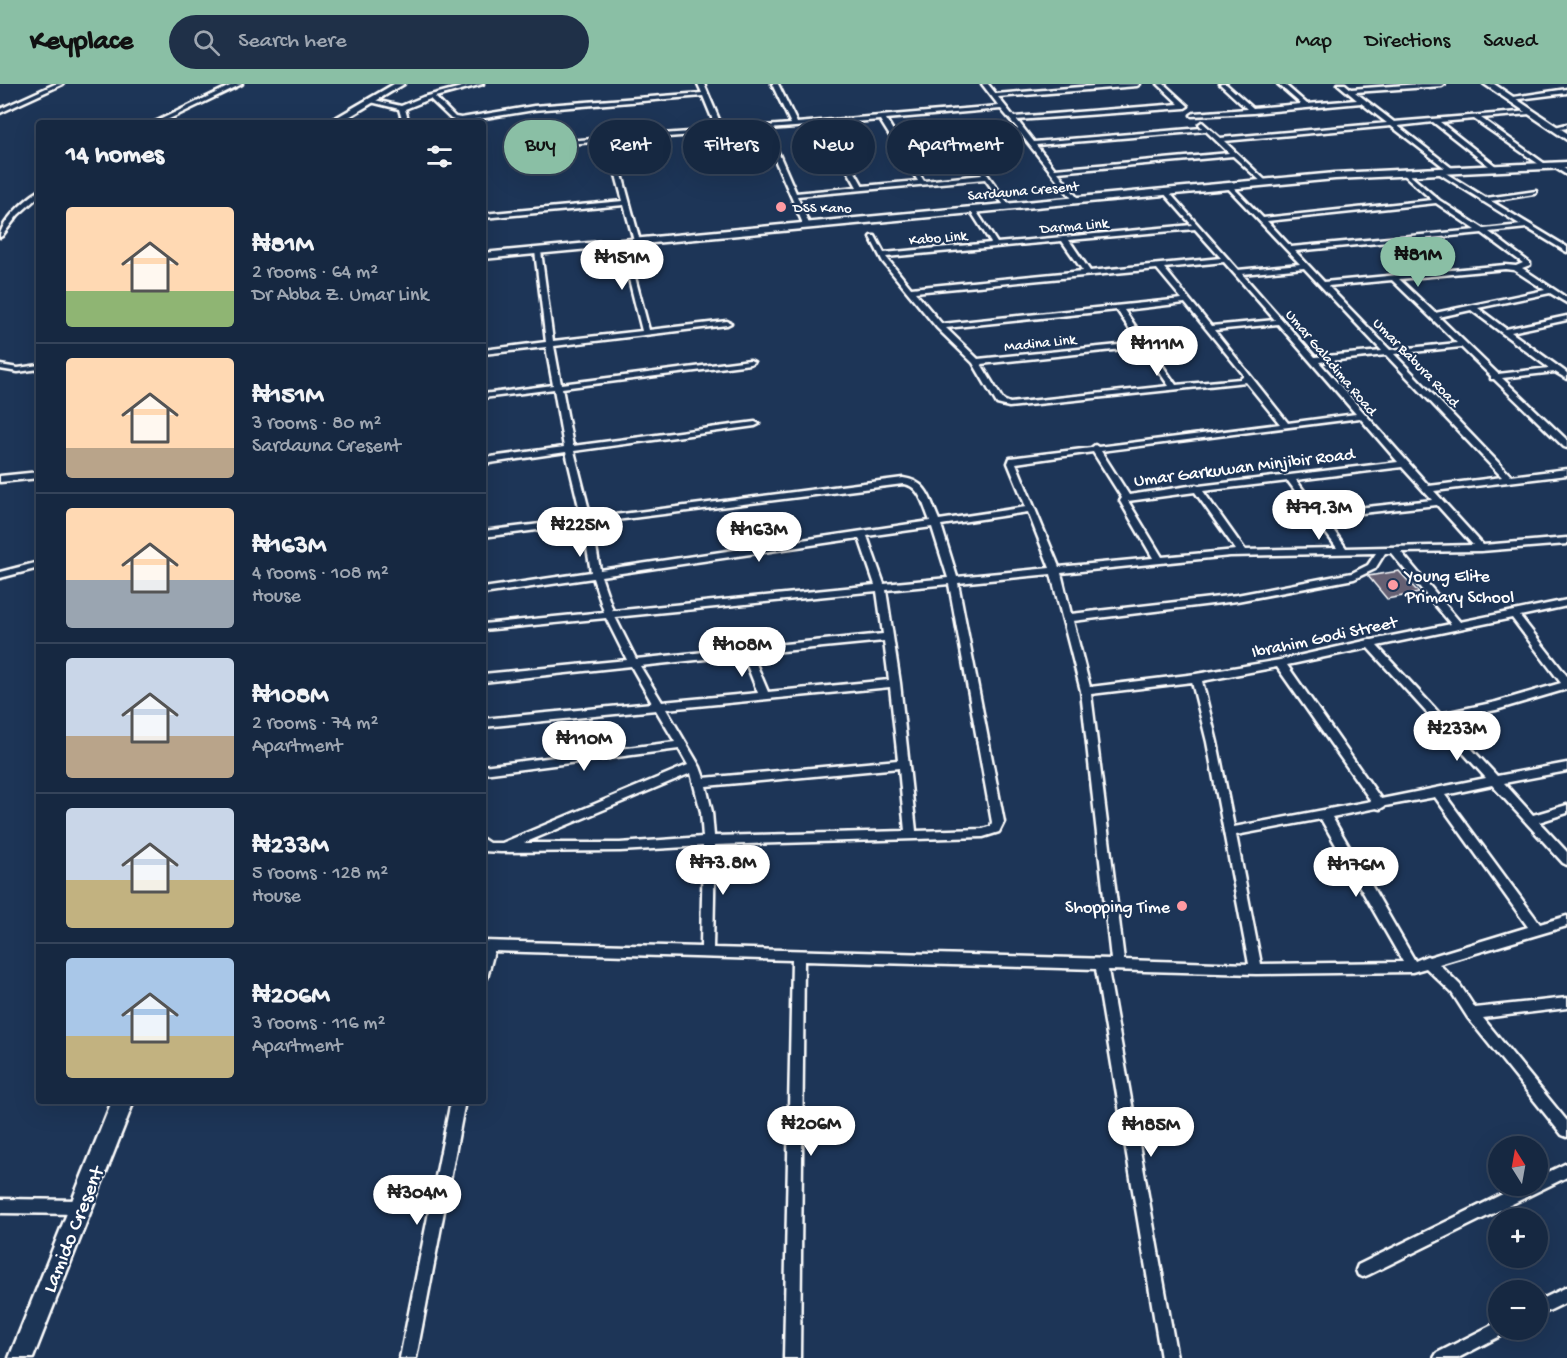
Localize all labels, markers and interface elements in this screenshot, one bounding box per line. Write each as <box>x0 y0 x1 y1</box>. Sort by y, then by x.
search box <box>169 15 589 69</box>
text: Keyplace <box>30 26 133 59</box>
icon: search <box>190 26 223 59</box>
text: Search here <box>238 29 347 55</box>
text: Map <box>1295 30 1332 55</box>
text: Directions <box>1365 30 1450 55</box>
text: Saved <box>1483 30 1537 55</box>
chip: Buy <box>504 120 577 174</box>
chip: Rent <box>589 120 671 174</box>
chip: Filters <box>683 120 780 174</box>
chip: New <box>792 120 875 174</box>
chip: Apartment <box>887 120 1023 174</box>
icon: filters <box>423 140 456 173</box>
text: 14 homes <box>66 141 164 172</box>
street label: Sardauna Cresent <box>967 178 1081 206</box>
marker: DSS Kano <box>774 200 788 214</box>
place label: DSS Kano <box>792 200 852 218</box>
street label: Darma Link <box>1038 215 1110 239</box>
street label: Kabo Link <box>908 227 969 251</box>
icon: home <box>114 231 186 303</box>
text: ₦81M <box>252 231 314 262</box>
pin: ₦81M <box>1382 237 1454 288</box>
pin: ₦151M <box>580 240 664 291</box>
text: ₦81M <box>1394 245 1442 268</box>
text: ₦151M <box>595 248 650 271</box>
text: 2 rooms · 64 m² <box>252 262 378 285</box>
text: Dr Abba Z. Umar Link <box>252 285 428 308</box>
street label: Umar Galadima Road <box>1281 306 1381 421</box>
street label: Umar Babura Road <box>1368 315 1464 413</box>
pin: ₦111M <box>1115 326 1199 377</box>
street label: Madina Link <box>1003 331 1078 357</box>
text: ₦111M <box>1131 334 1183 357</box>
icon: home <box>114 382 186 454</box>
text: ₦151M <box>252 382 324 413</box>
text: 3 rooms · 80 m² <box>252 413 381 436</box>
text: Sardauna Cresent <box>252 436 401 459</box>
street label: Umar Garkuwan Minjibir Road <box>1133 444 1357 492</box>
pin: ₦79.3M <box>1270 490 1368 541</box>
text: ₦79.3M <box>1286 498 1352 521</box>
pin: ₦225M <box>538 507 622 558</box>
pin: ₦163M <box>717 512 801 563</box>
text: ₦225M <box>551 515 609 538</box>
text: ₦163M <box>731 520 787 543</box>
icon: home <box>114 532 186 604</box>
text: ₦163M <box>252 532 326 563</box>
text: 4 rooms · 108 m² <box>252 563 389 586</box>
place label: Young Elite Primary School <box>1403 567 1514 609</box>
marker: Young Elite Primary School <box>1386 578 1400 592</box>
text: House <box>252 586 301 609</box>
street label: Ibrahim Godi Street <box>1250 612 1401 664</box>
pin: ₦108M <box>700 627 784 678</box>
text: ₦108M <box>713 635 771 658</box>
icon: home <box>114 682 186 754</box>
text: ₦108M <box>252 682 328 713</box>
pin: ₦233M <box>1415 711 1499 762</box>
text: 2 rooms · 74 m² <box>252 713 378 736</box>
text: ₦233M <box>1428 719 1486 742</box>
pin: ₦110M <box>542 721 626 772</box>
text: ₦110M <box>556 729 612 752</box>
text: Apartment <box>252 736 342 759</box>
icon: home <box>114 832 186 904</box>
text: ₦233M <box>252 832 329 863</box>
pin: ₦73.8M <box>674 845 772 896</box>
pin: ₦176M <box>1314 847 1398 898</box>
text: ₦73.8M <box>690 853 756 876</box>
text: ₦176M <box>1328 855 1384 878</box>
text: 5 rooms · 128 m² <box>252 863 388 886</box>
text: House <box>252 886 301 909</box>
place label: Shopping Time <box>1065 898 1171 919</box>
marker: Shopping Time <box>1175 899 1189 913</box>
icon: home <box>114 982 186 1054</box>
text: ₦206M <box>252 982 330 1013</box>
text: 3 rooms · 116 m² <box>252 1013 385 1036</box>
text: Apartment <box>252 1036 342 1059</box>
pin: ₦206M <box>769 1106 853 1157</box>
pin: ₦185M <box>1109 1107 1193 1158</box>
text: ₦206M <box>781 1114 841 1137</box>
text: ₦185M <box>1122 1115 1180 1138</box>
north arrow <box>1488 1136 1548 1196</box>
map controls <box>1488 1136 1548 1340</box>
street label: Lamido Cresent <box>39 1161 113 1297</box>
pin: ₦304M <box>375 1175 459 1226</box>
text: ₦304M <box>387 1183 447 1206</box>
button: + <box>1488 1208 1548 1268</box>
button: − <box>1488 1280 1548 1340</box>

